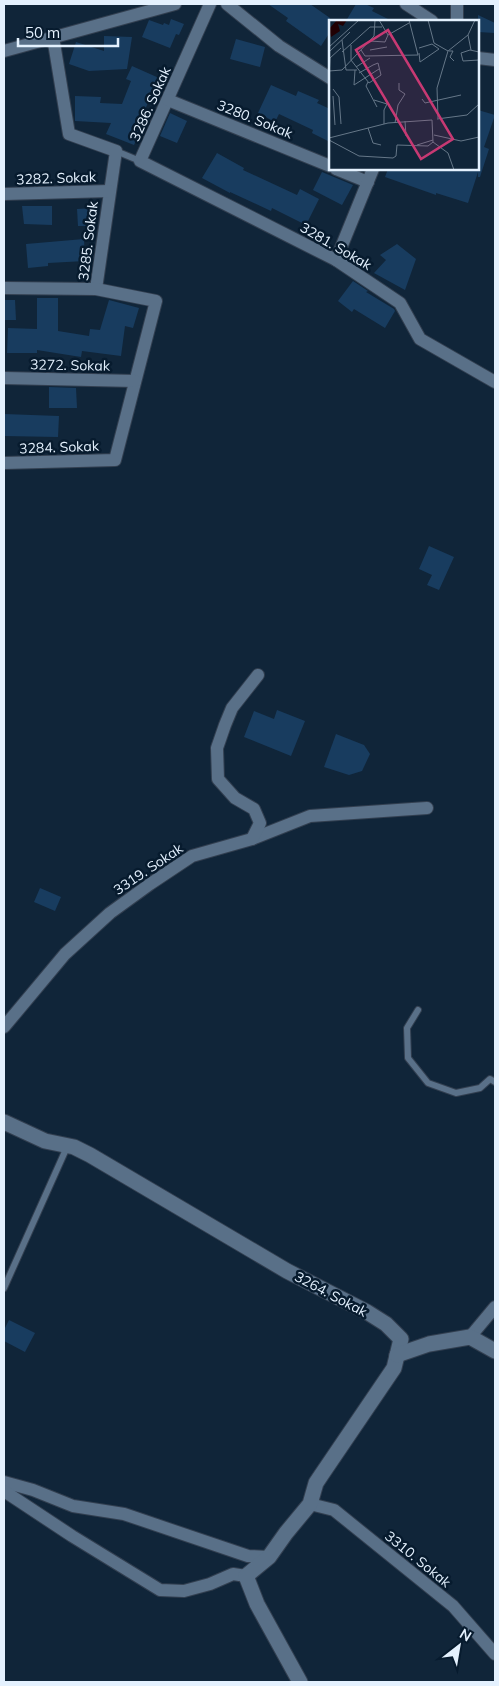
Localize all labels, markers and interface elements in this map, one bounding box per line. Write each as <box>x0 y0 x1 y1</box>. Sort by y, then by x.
scale bar <box>18 15 118 47</box>
inset map <box>329 20 479 170</box>
text: 50 m <box>25 23 60 42</box>
street label: 3286. Sokak <box>126 63 175 144</box>
street label: 3280. Sokak <box>215 96 296 143</box>
street label: 3282. Sokak <box>16 168 97 188</box>
street label: 3285. Sokak <box>74 199 102 282</box>
street label: 3281. Sokak <box>297 218 376 274</box>
street label: 3272. Sokak <box>30 355 111 375</box>
street label: 3284. Sokak <box>19 437 100 457</box>
street label: 3319. Sokak <box>110 839 187 899</box>
street label: 3264. Sokak <box>291 1267 371 1321</box>
street label: 3310. Sokak <box>381 1527 455 1592</box>
north arrow <box>434 1621 484 1671</box>
text: N <box>457 1624 475 1645</box>

